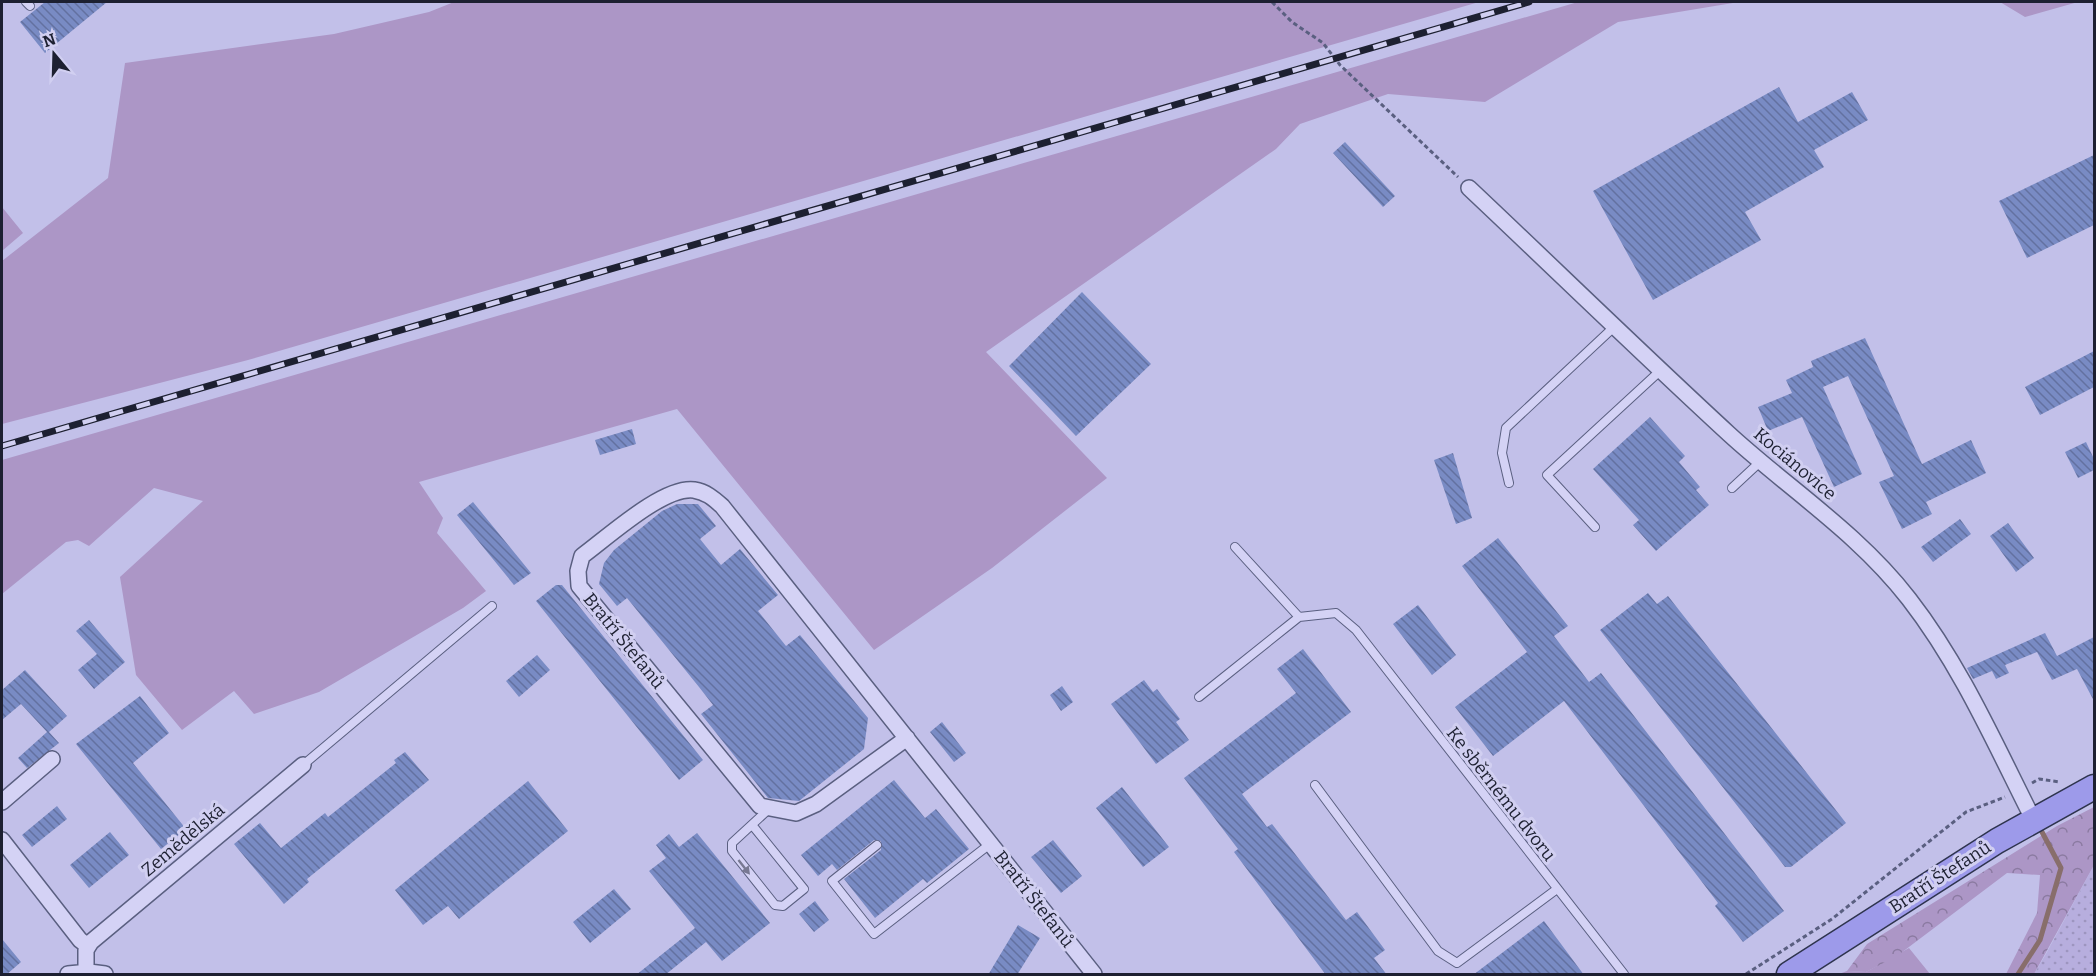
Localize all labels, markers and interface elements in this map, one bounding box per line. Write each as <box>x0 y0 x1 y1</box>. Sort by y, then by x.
north arrow <box>24 24 84 84</box>
text: N <box>40 29 58 51</box>
street label: Kociánovice <box>1749 423 1841 505</box>
street label: Bratří Štefanů <box>579 589 669 693</box>
street label: Ke sběrnému dvoru <box>1442 723 1560 865</box>
street label: Zemědělská <box>137 799 229 881</box>
street label: Bratří Štefanů <box>1885 836 1995 918</box>
street label: Bratří Štefanů <box>989 846 1079 952</box>
one-way arrow <box>738 859 751 875</box>

